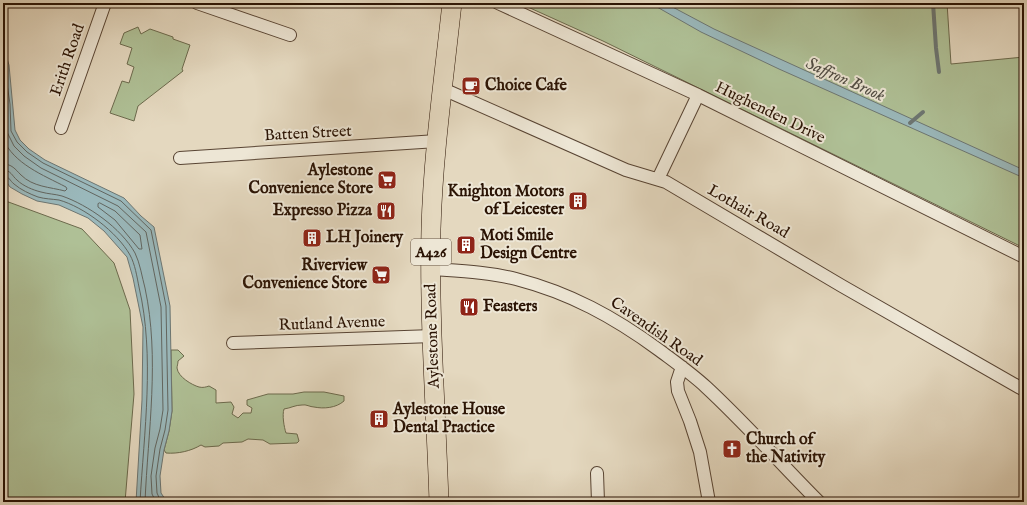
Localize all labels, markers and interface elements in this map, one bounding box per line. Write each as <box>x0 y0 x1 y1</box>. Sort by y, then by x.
street label: Erith Road <box>46 21 90 99</box>
water label: Saffron Brook <box>802 53 888 107</box>
cafe icon: Choice Cafe <box>460 75 482 97</box>
place label: Choice Cafe <box>485 76 567 96</box>
street label: Hughenden Drive <box>712 78 828 148</box>
street label: Batten Street <box>264 122 353 146</box>
place label: Aylestone Convenience Store <box>249 161 374 199</box>
supermarket icon: Aylestone Convenience Store <box>376 169 398 191</box>
street label: Lothair Road <box>704 181 793 244</box>
place label: Knighton Motors of Leicester <box>447 182 564 220</box>
building icon: Knighton Motors of Leicester <box>567 190 589 212</box>
restaurant icon: Expresso Pizza <box>375 200 397 222</box>
place label: Expresso Pizza <box>273 201 373 221</box>
place label: Moti Smile Design Centre <box>480 226 577 264</box>
building icon: LH Joinery <box>301 227 323 249</box>
place label: LH Joinery <box>326 228 404 248</box>
building icon: Moti Smile Design Centre <box>455 234 477 256</box>
road number: A426 <box>411 239 451 265</box>
place label: Riverview Convenience Store <box>243 256 368 294</box>
supermarket icon: Riverview Convenience Store <box>370 264 392 286</box>
street label: Aylestone Road <box>421 283 445 390</box>
street label: Cavendish Road <box>606 293 706 371</box>
restaurant icon: Feasters <box>458 296 480 318</box>
place label: Feasters <box>483 297 538 317</box>
street label: Rutland Avenue <box>278 312 386 336</box>
place label: Aylestone House Dental Practice <box>392 400 506 438</box>
building icon: Aylestone House Dental Practice <box>368 408 390 430</box>
place label: Church of the Nativity <box>745 430 827 468</box>
church icon: Church of the Nativity <box>721 438 743 460</box>

